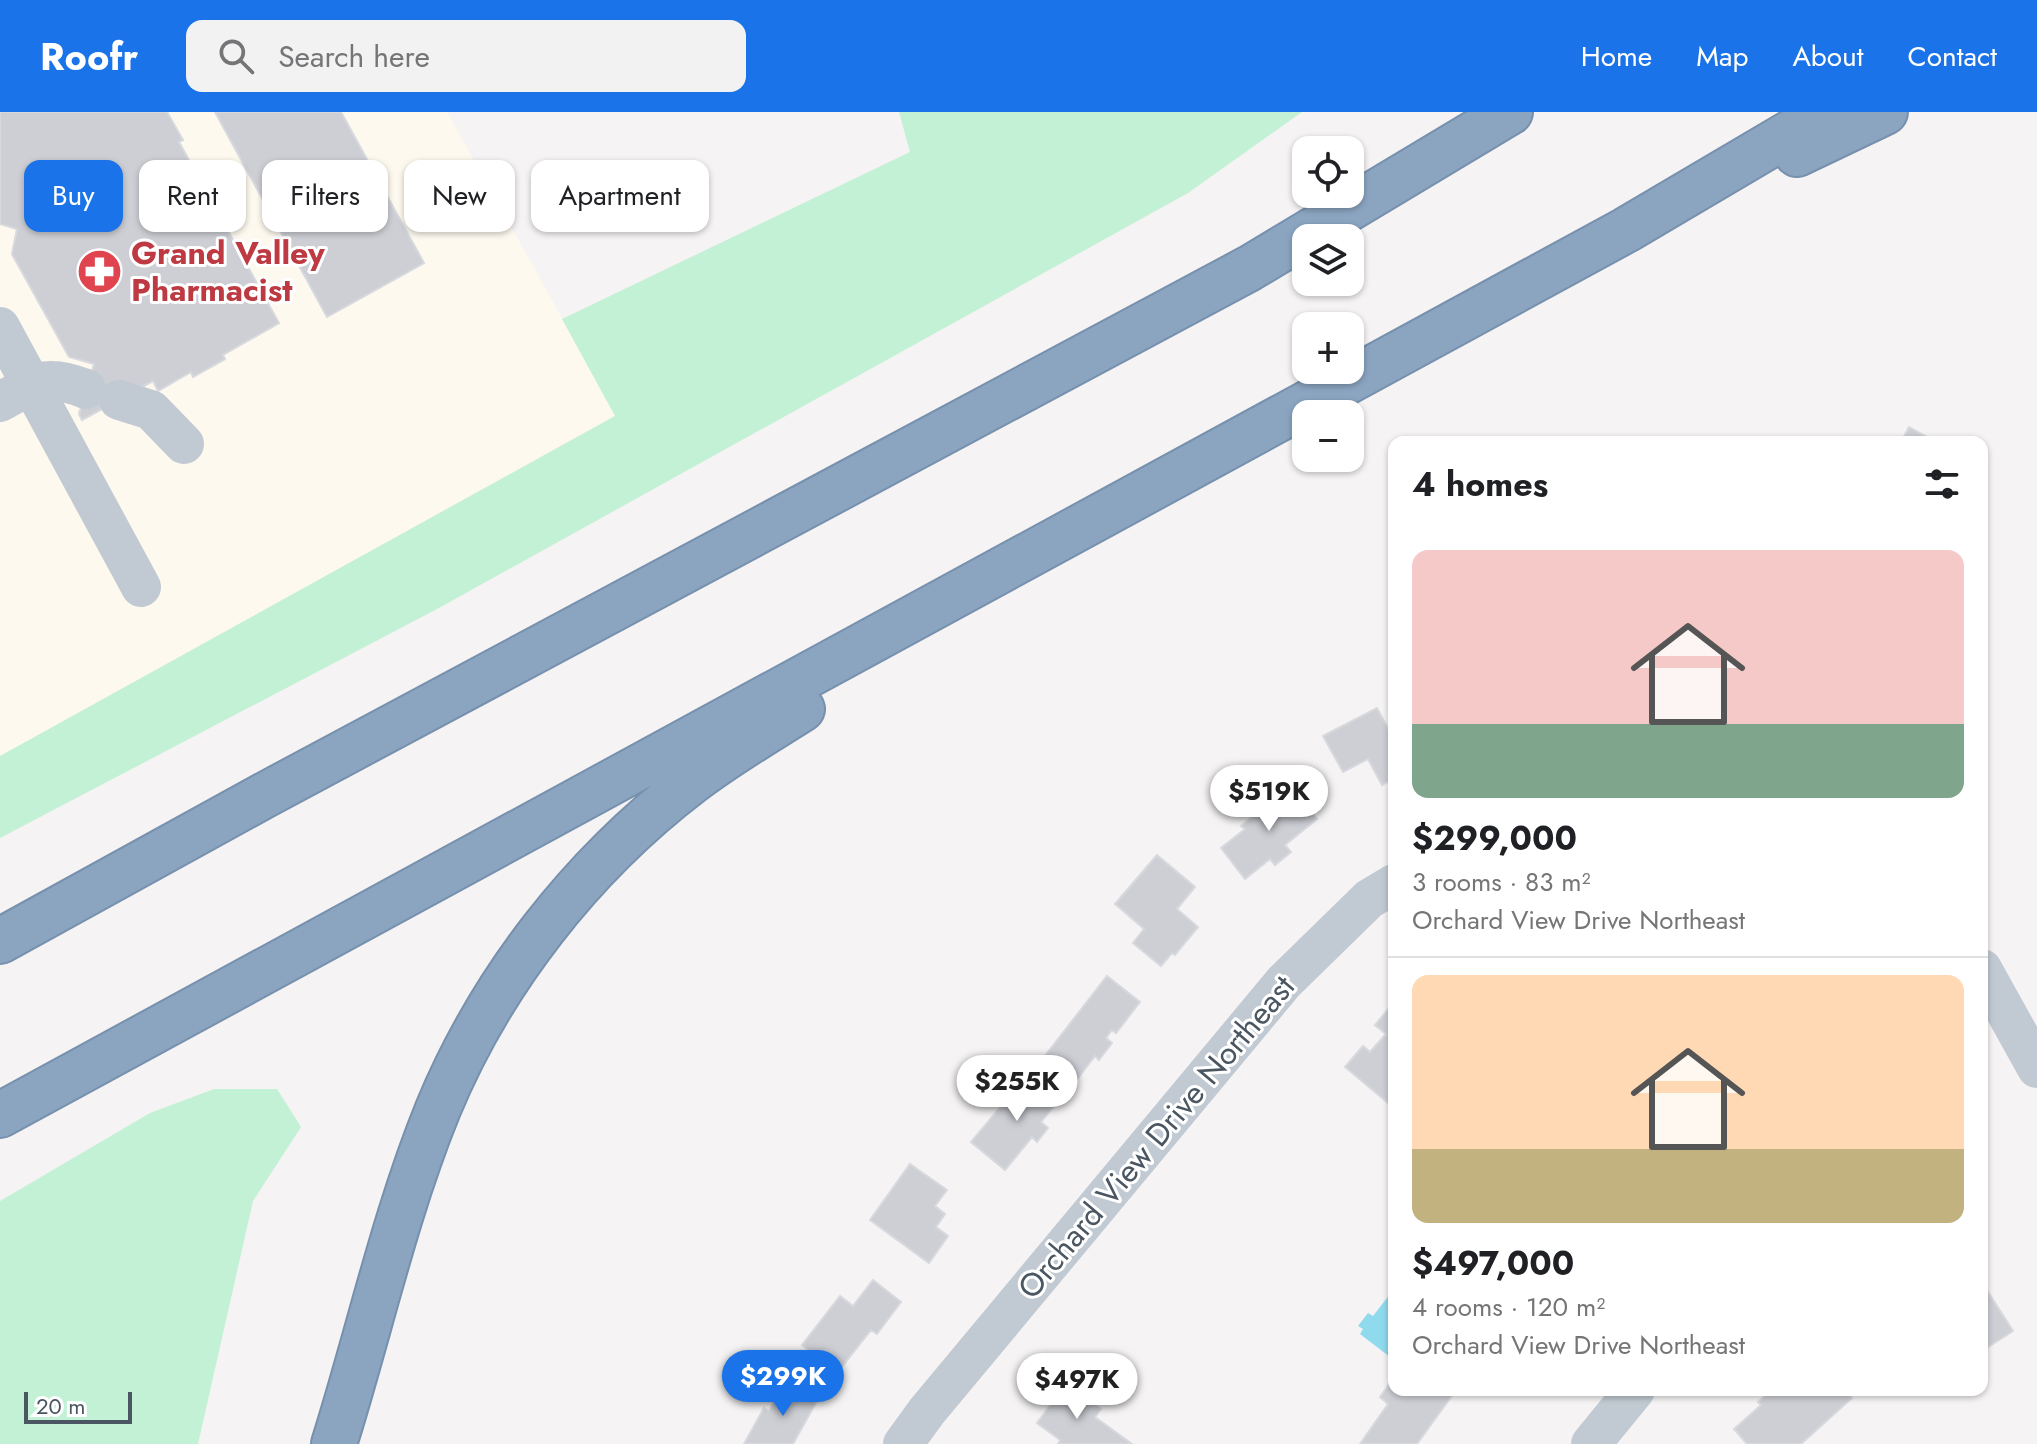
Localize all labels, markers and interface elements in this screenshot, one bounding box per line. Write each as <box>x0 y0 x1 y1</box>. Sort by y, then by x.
search box <box>186 20 746 92</box>
text: Roofr <box>40 29 138 84</box>
icon: search <box>214 34 258 78</box>
text: Search here <box>278 35 430 78</box>
text: Home <box>1581 36 1652 77</box>
text: Map <box>1696 36 1748 77</box>
text: About <box>1792 36 1864 77</box>
text: Contact <box>1908 36 1997 77</box>
map controls <box>1292 136 1364 472</box>
button: locate <box>1292 136 1364 208</box>
chip: Buy <box>24 160 123 232</box>
chip: Rent <box>139 160 246 232</box>
chip: Filters <box>262 160 388 232</box>
chip: New <box>404 160 515 232</box>
chip: Apartment <box>531 160 709 232</box>
button: layers <box>1292 224 1364 296</box>
place label: Grand Valley Pharmacist <box>131 230 325 313</box>
pharmacy icon: Grand Valley Pharmacist <box>76 247 124 295</box>
button: + <box>1292 312 1364 384</box>
button: − <box>1292 400 1364 472</box>
text: 4 homes <box>1412 460 1548 509</box>
icon: filters <box>1920 462 1964 506</box>
icon: home <box>1616 602 1760 746</box>
pin: $519K <box>1213 765 1325 833</box>
text: $519K <box>1228 772 1310 810</box>
text: $299,000 <box>1412 814 1577 863</box>
text: 3 rooms · 83 m² <box>1412 863 1591 901</box>
text: Orchard View Drive Northeast <box>1412 901 1745 939</box>
street label: Orchard View Drive Northeast <box>1007 965 1306 1309</box>
icon: home <box>1616 1027 1760 1171</box>
pin: $255K <box>961 1055 1073 1123</box>
text: $255K <box>975 1062 1059 1100</box>
text: $497,000 <box>1412 1239 1574 1288</box>
text: 4 rooms · 120 m² <box>1412 1288 1605 1326</box>
text: Orchard View Drive Northeast <box>1412 1326 1745 1364</box>
pin: $299K <box>727 1350 839 1418</box>
pin: $497K <box>1021 1353 1133 1421</box>
text: $299K <box>740 1357 826 1395</box>
text: $497K <box>1035 1360 1119 1398</box>
scale bar <box>24 1388 132 1424</box>
text: 20 m <box>36 1390 85 1422</box>

